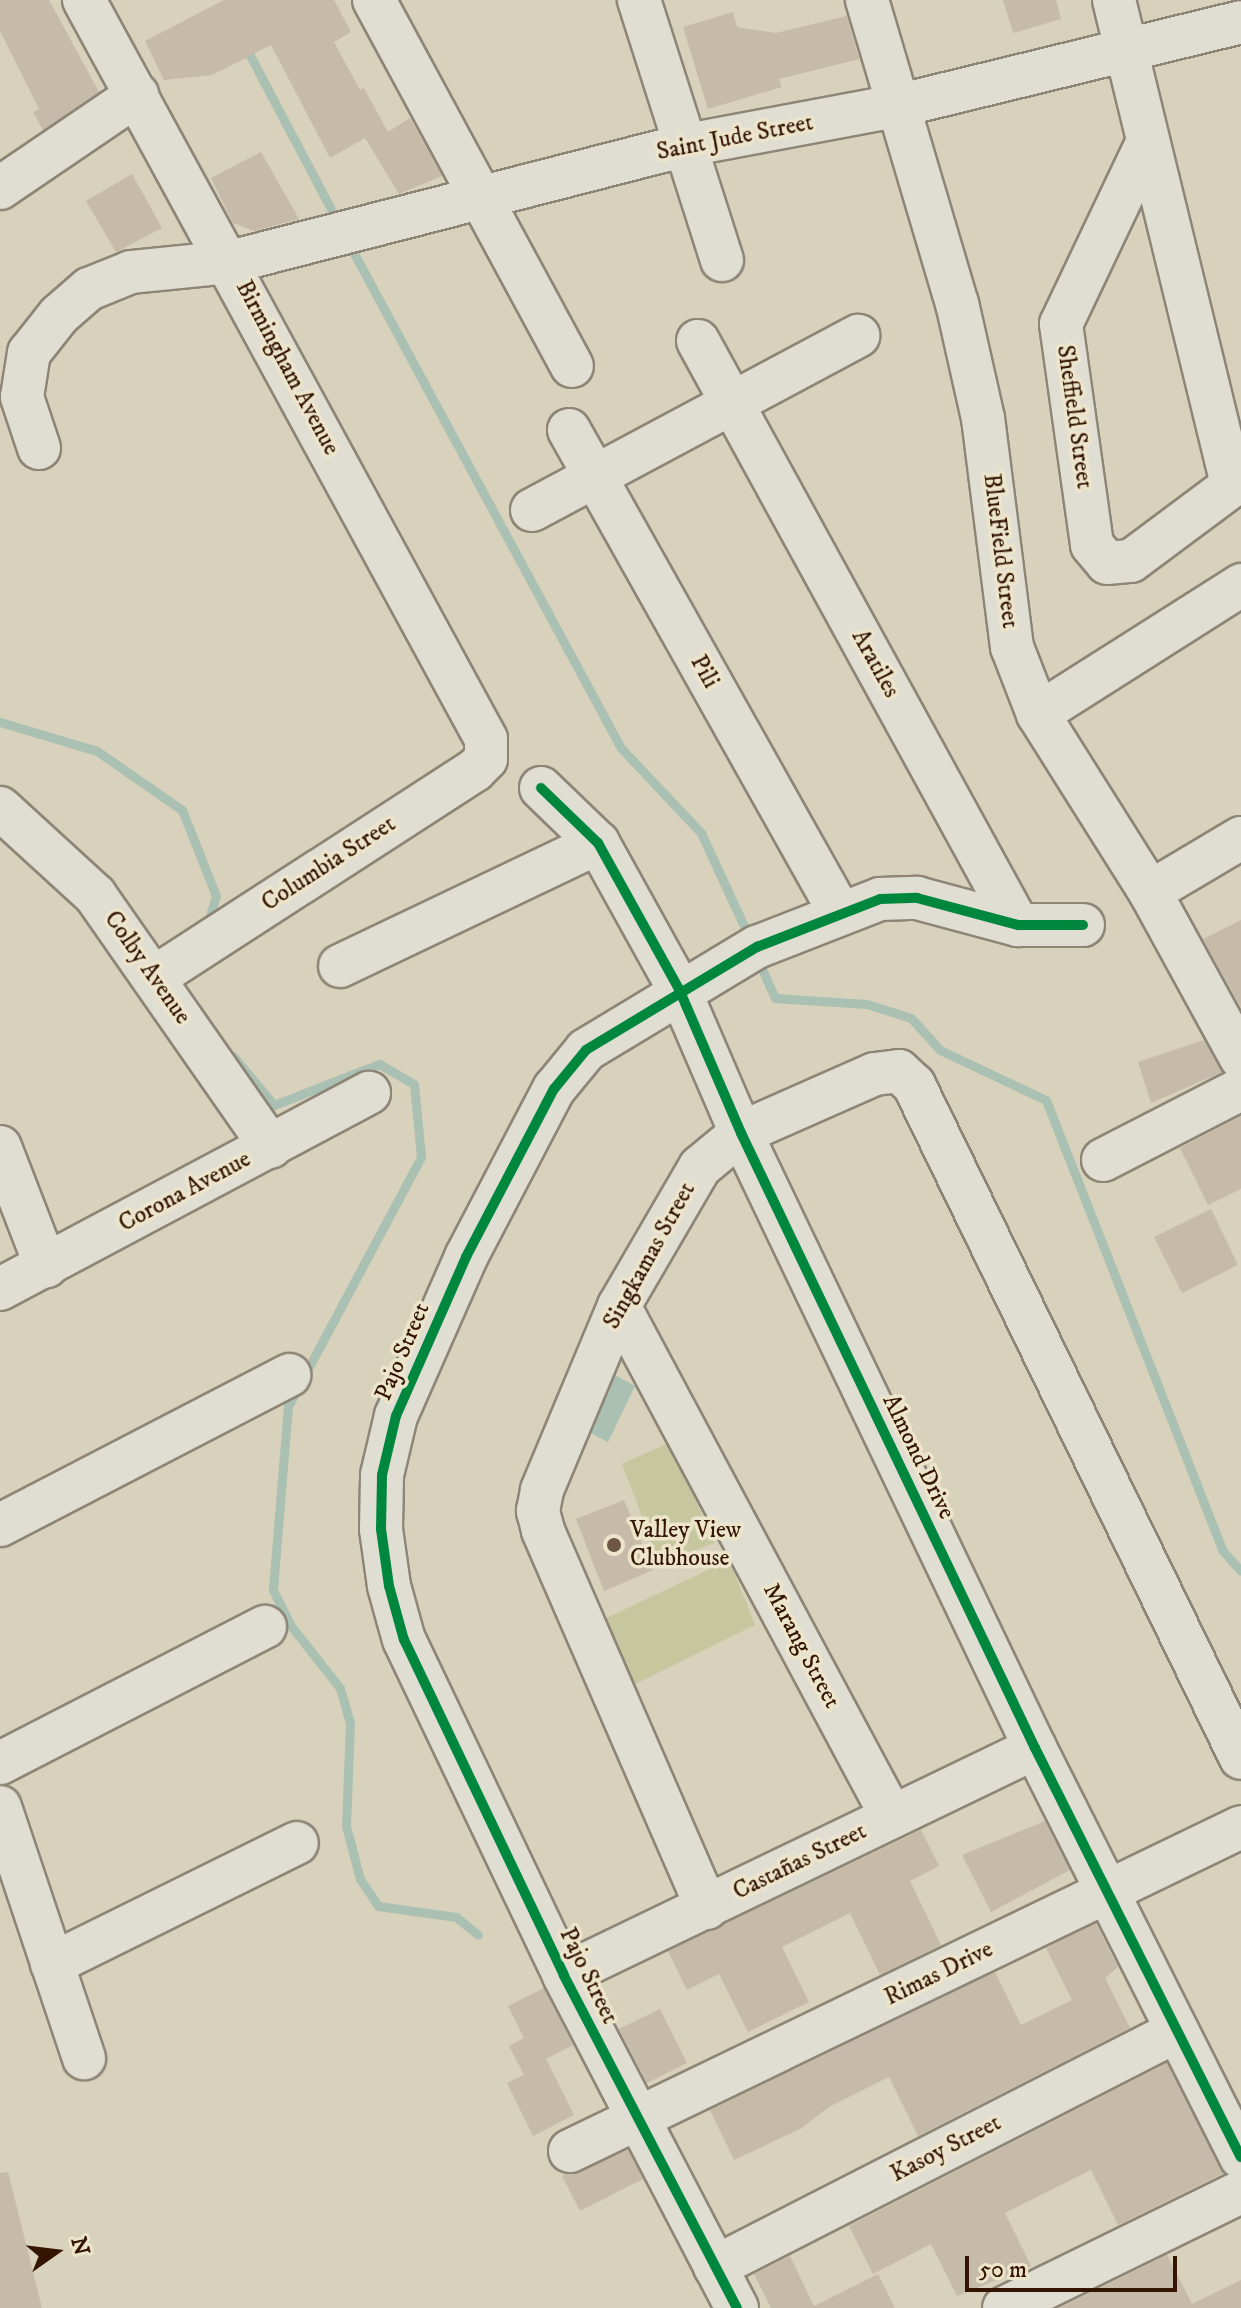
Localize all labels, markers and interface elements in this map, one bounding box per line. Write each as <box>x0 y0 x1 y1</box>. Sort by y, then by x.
street label: Saint Jude Street <box>654 109 816 167</box>
street label: Birmingham Avenue <box>229 276 345 460</box>
street label: Sheffield Street <box>1050 343 1098 491</box>
street label: BlueField Street <box>976 472 1024 630</box>
street label: Aratiles <box>845 625 905 703</box>
street label: Pili <box>683 650 725 694</box>
street label: Columbia Street <box>257 810 401 918</box>
street label: Colby Avenue <box>97 906 197 1030</box>
street label: Corona Avenue <box>114 1145 256 1239</box>
street label: Singkamas Street <box>598 1178 702 1334</box>
street label: Pajo Street <box>370 1299 436 1405</box>
street label: Almond Drive <box>875 1390 961 1524</box>
place label: Valley View Clubhouse <box>630 1517 741 1573</box>
marker: Valley View Clubhouse <box>605 1536 623 1554</box>
street label: Marang Street <box>756 1579 846 1713</box>
street label: Castañas Street <box>729 1817 871 1907</box>
street label: Pajo Street <box>552 1923 624 2029</box>
street label: Rimas Drive <box>880 1935 998 2013</box>
street label: Kasoy Street <box>886 2109 1006 2189</box>
north arrow <box>16 2212 96 2292</box>
text: N <box>64 2234 95 2258</box>
scale bar <box>969 2240 1181 2290</box>
text: 50 m <box>979 2255 1027 2285</box>

